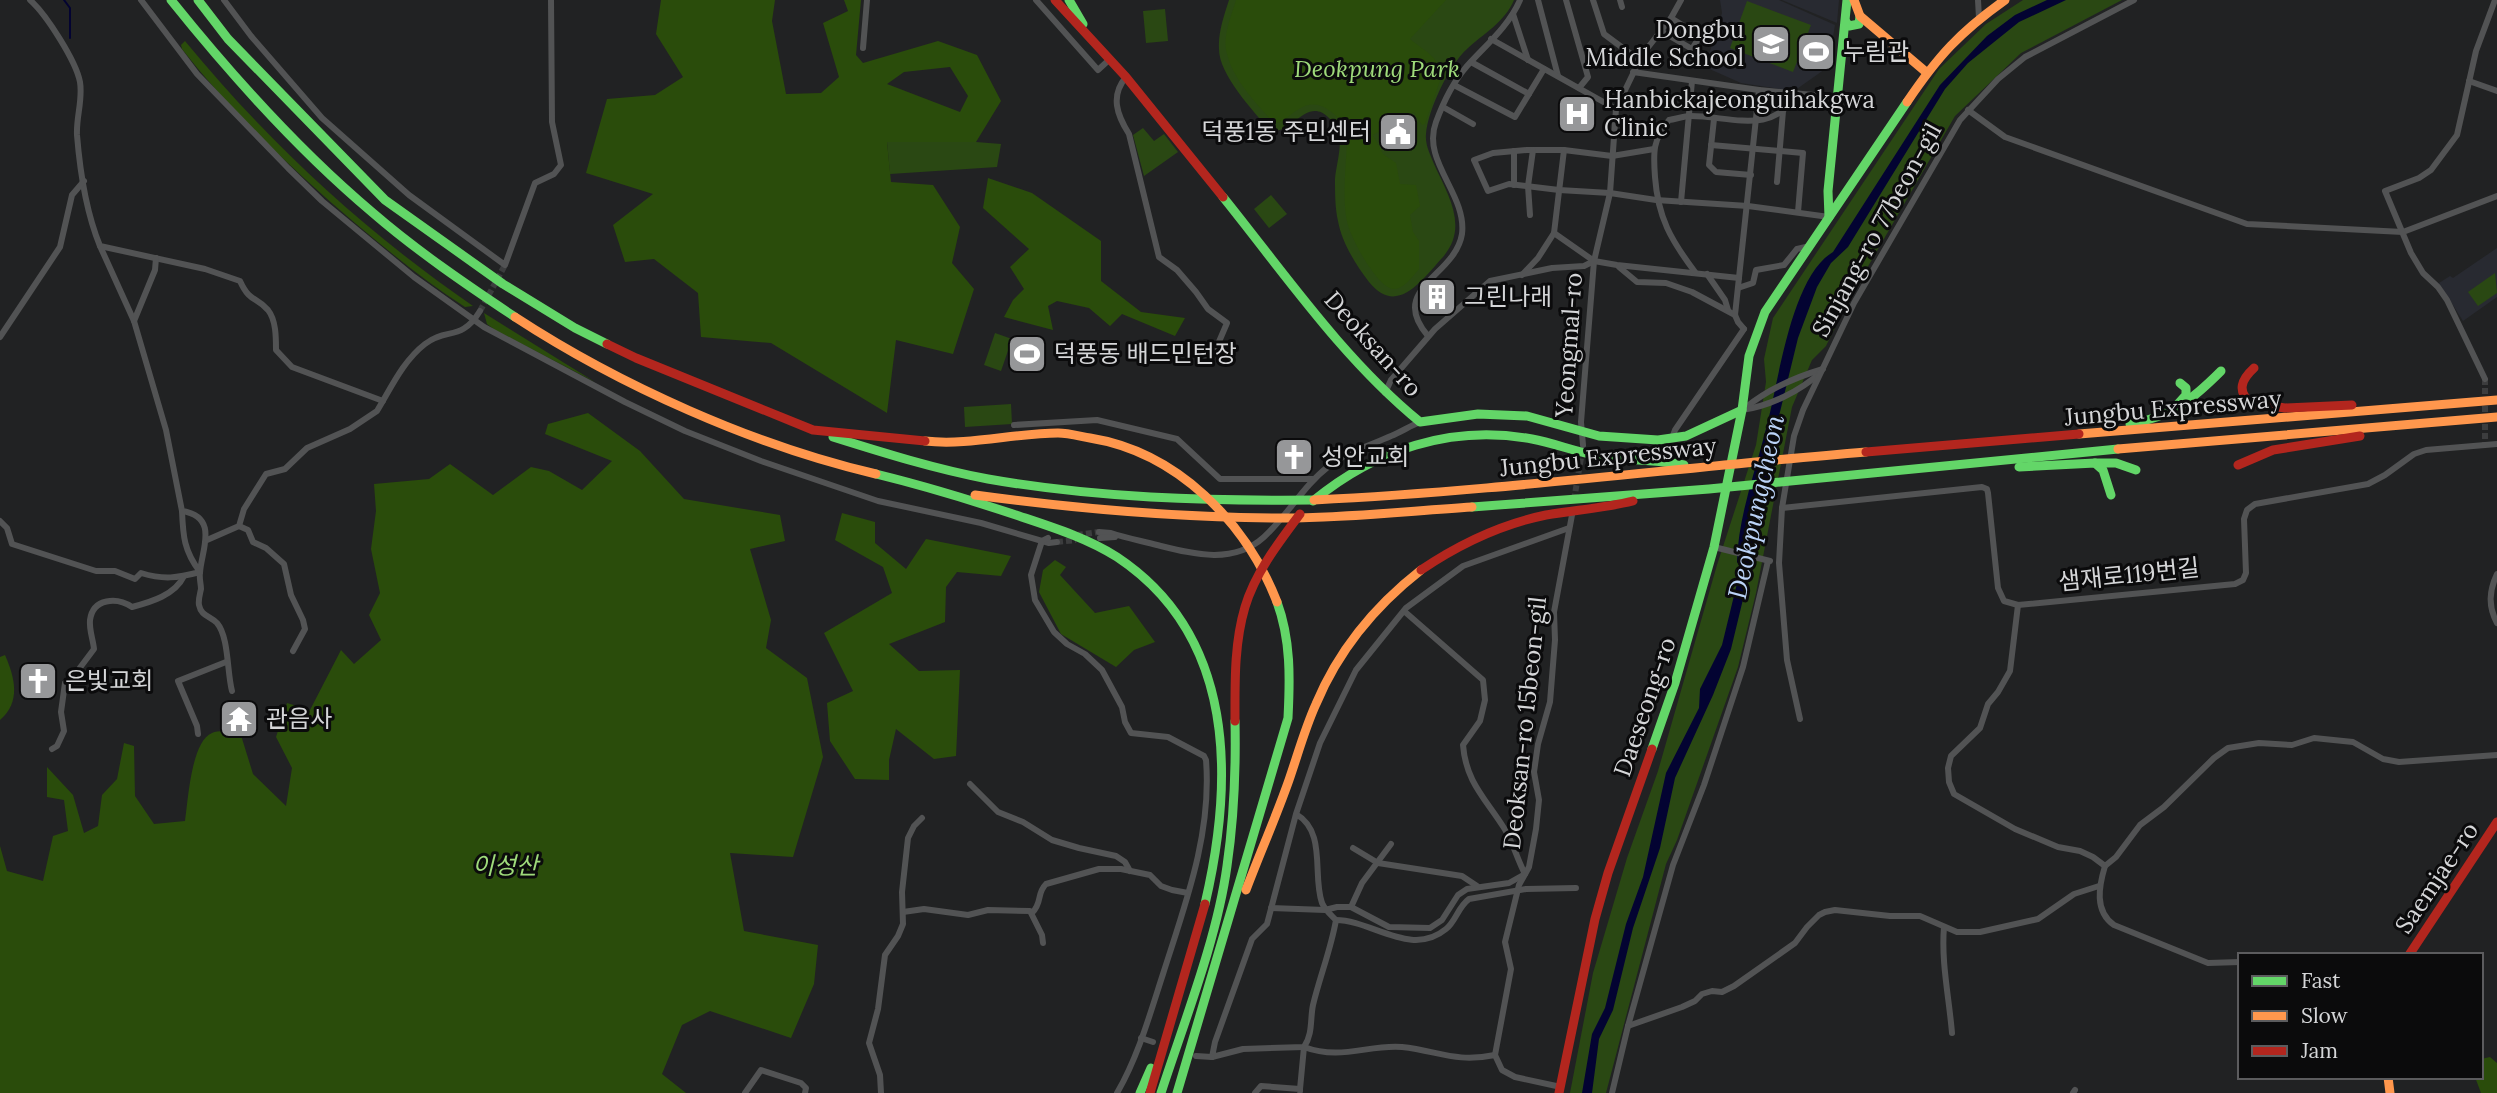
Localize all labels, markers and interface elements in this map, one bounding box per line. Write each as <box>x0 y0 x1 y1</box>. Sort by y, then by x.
place label: Dongbu Middle School <box>1585 14 1744 73</box>
school or university icon: Dongbu Middle School <box>1750 23 1792 65</box>
sports icon: 누림관 <box>1795 31 1837 73</box>
place label: 누림관 <box>1843 36 1909 67</box>
park label: Deokpung Park <box>1294 53 1460 84</box>
place label: Hanbickajeonguihakgwa Clinic <box>1604 84 1875 143</box>
hospital icon: Hanbickajeonguihakgwa Clinic <box>1556 93 1598 135</box>
public building icon: 덕풍1동 주민센터 <box>1377 111 1419 153</box>
place label: 덕풍1동 주민센터 <box>1201 116 1371 147</box>
street label: Sinjang-ro 77beon-gil <box>1805 117 1948 342</box>
street label: Yeongmal-ro <box>1548 271 1589 419</box>
building icon: 그린나래 <box>1416 276 1458 318</box>
place label: 그린나래 <box>1464 281 1552 312</box>
street label: Deoksan-ro <box>1318 284 1429 403</box>
sports icon: 덕풍동 배드민턴장 <box>1006 333 1048 375</box>
place label: 덕풍동 배드민턴장 <box>1054 338 1237 369</box>
street label: Jungbu Expressway <box>2062 383 2283 433</box>
water label: Deokpungcheon <box>1720 412 1791 602</box>
street label: Jungbu Expressway <box>1497 430 1718 483</box>
church icon: 성안교회 <box>1273 436 1315 478</box>
place label: 성안교회 <box>1321 441 1409 472</box>
street label: 샘재로119번길 <box>2057 552 2201 597</box>
street label: Deoksan-ro 15beon-gil <box>1496 595 1553 851</box>
street label: Daeseong-ro <box>1606 633 1683 780</box>
church icon: 은빛교회 <box>17 660 59 702</box>
place label: 은빛교회 <box>65 665 153 696</box>
temple icon: 관음사 <box>218 698 260 740</box>
place label: 관음사 <box>266 703 332 734</box>
street label: Saemjae-ro <box>2388 816 2485 939</box>
park label: 이성산 <box>472 850 541 881</box>
legend <box>2238 953 2483 1079</box>
text: Fast <box>2301 967 2341 994</box>
text: Slow <box>2301 1002 2348 1029</box>
text: Jam <box>2300 1037 2338 1064</box>

